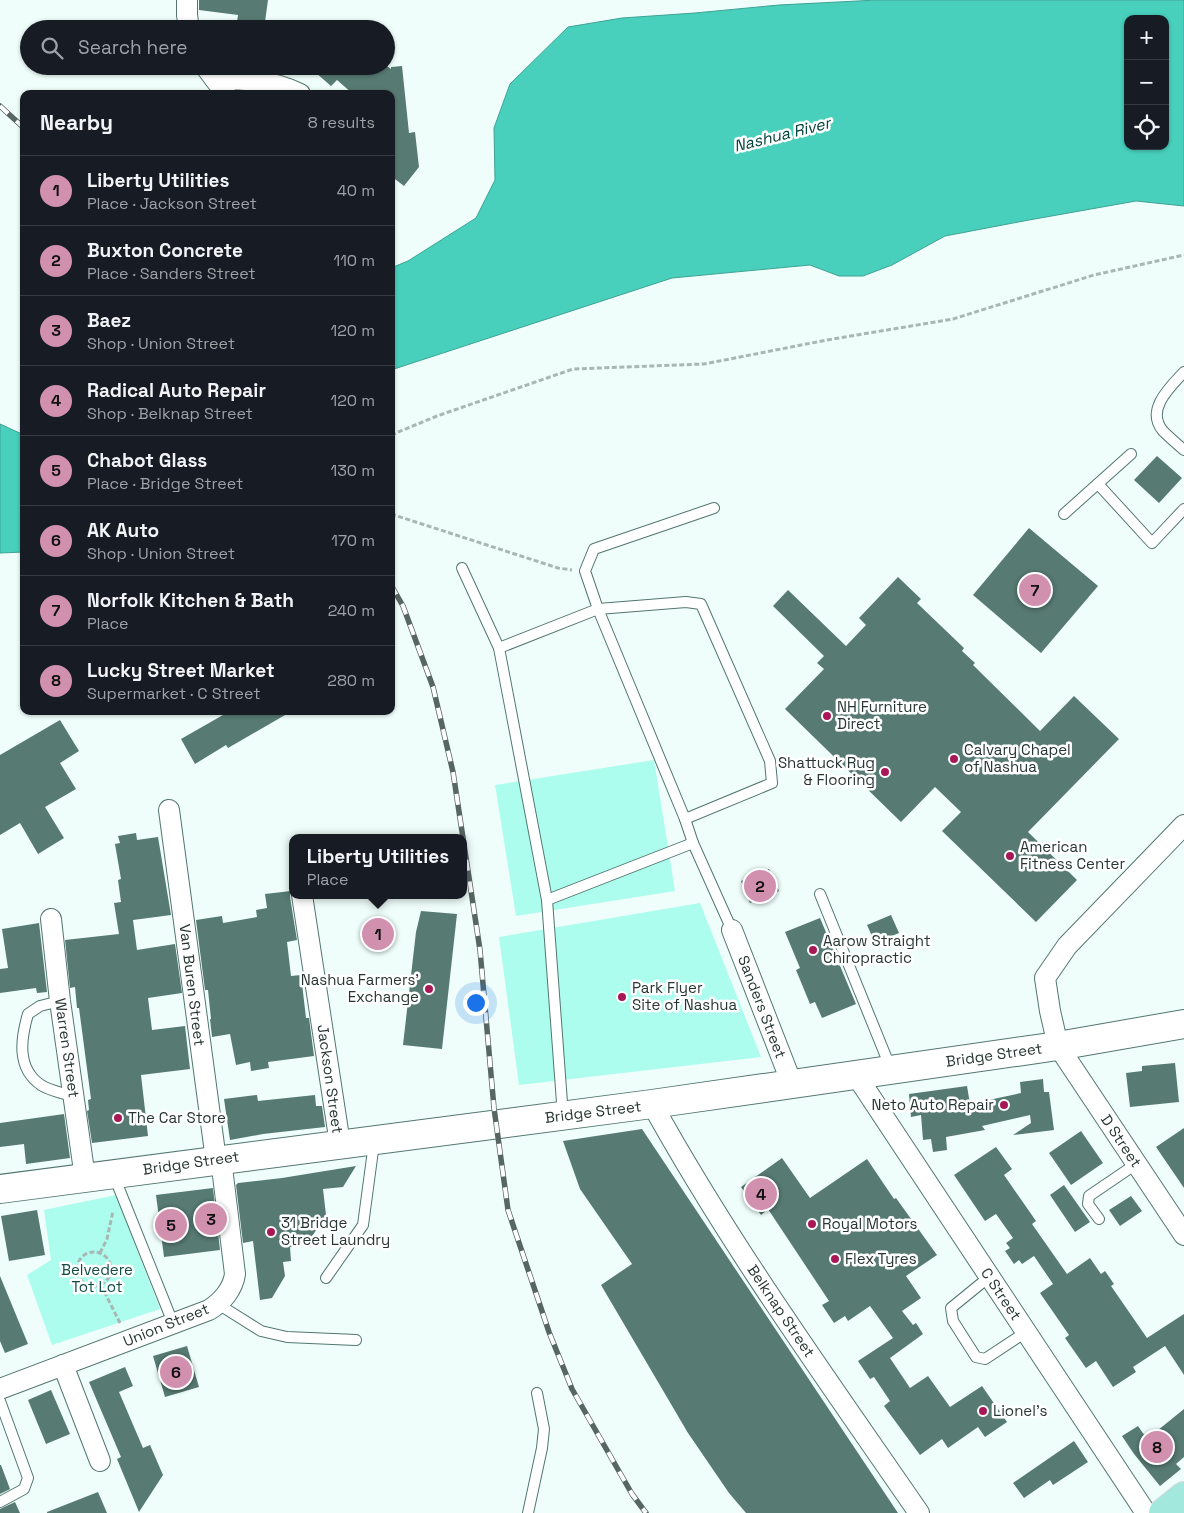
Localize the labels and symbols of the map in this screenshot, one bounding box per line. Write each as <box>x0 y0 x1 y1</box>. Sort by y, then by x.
water label: Nashua River <box>732 112 834 157</box>
pin: 7 <box>1019 571 1051 609</box>
place label: NH Furniture Direct <box>837 697 927 733</box>
marker: NH Furniture Direct <box>821 710 833 722</box>
place label: Calvary Chapel of Nashua <box>964 740 1071 776</box>
place label: Shattuck Rug & Flooring <box>778 753 875 789</box>
marker: Calvary Chapel of Nashua <box>948 753 960 765</box>
marker: Shattuck Rug & Flooring <box>879 766 891 778</box>
place label: American Fitness Center <box>1020 837 1125 873</box>
marker: American Fitness Center <box>1004 850 1016 862</box>
pin: 2 <box>744 867 776 905</box>
pin: 1 <box>362 915 394 953</box>
street label: Van Buren Street <box>176 923 209 1047</box>
place label: Aarow Straight Chiropractic <box>823 931 931 967</box>
marker: Aarow Straight Chiropractic <box>807 944 819 956</box>
street label: Sanders Street <box>734 953 791 1061</box>
place label: Nashua Farmers' Exchange <box>301 970 419 1006</box>
place label: Park Flyer Site of Nashua <box>632 978 737 1014</box>
marker: Nashua Farmers' Exchange <box>423 983 435 995</box>
your location <box>463 990 489 1016</box>
marker: Park Flyer Site of Nashua <box>616 991 628 1003</box>
street label: Warren Street <box>51 997 84 1099</box>
street label: Jackson Street <box>313 1023 348 1135</box>
street label: Bridge Street <box>945 1038 1043 1071</box>
place label: Neto Auto Repair <box>872 1095 994 1114</box>
street label: Bridge Street <box>544 1096 642 1127</box>
marker: Neto Auto Repair <box>998 1099 1010 1111</box>
place label: The Car Store <box>128 1108 226 1127</box>
street label: D Street <box>1097 1111 1146 1171</box>
marker: The Car Store <box>112 1112 124 1124</box>
street label: Bridge Street <box>142 1146 240 1179</box>
pin: 4 <box>745 1175 777 1213</box>
pin: 3 <box>195 1200 227 1238</box>
pin: 5 <box>155 1206 187 1244</box>
place label: 31 Bridge Street Laundry <box>281 1213 390 1249</box>
place label: Royal Motors <box>822 1214 917 1233</box>
marker: Royal Motors <box>806 1218 818 1230</box>
marker: 31 Bridge Street Laundry <box>265 1226 277 1238</box>
place label: Flex Tyres <box>845 1249 917 1268</box>
marker: Flex Tyres <box>829 1253 841 1265</box>
park label: Belvedere Tot Lot <box>61 1260 133 1296</box>
street label: Belknap Street <box>743 1261 819 1361</box>
street label: C Street <box>977 1264 1026 1324</box>
street label: Union Street <box>120 1299 212 1350</box>
pin: 6 <box>160 1353 192 1391</box>
place label: Lionel's <box>993 1401 1048 1420</box>
marker: Lionel's <box>977 1405 989 1417</box>
pin: 8 <box>1141 1428 1173 1466</box>

